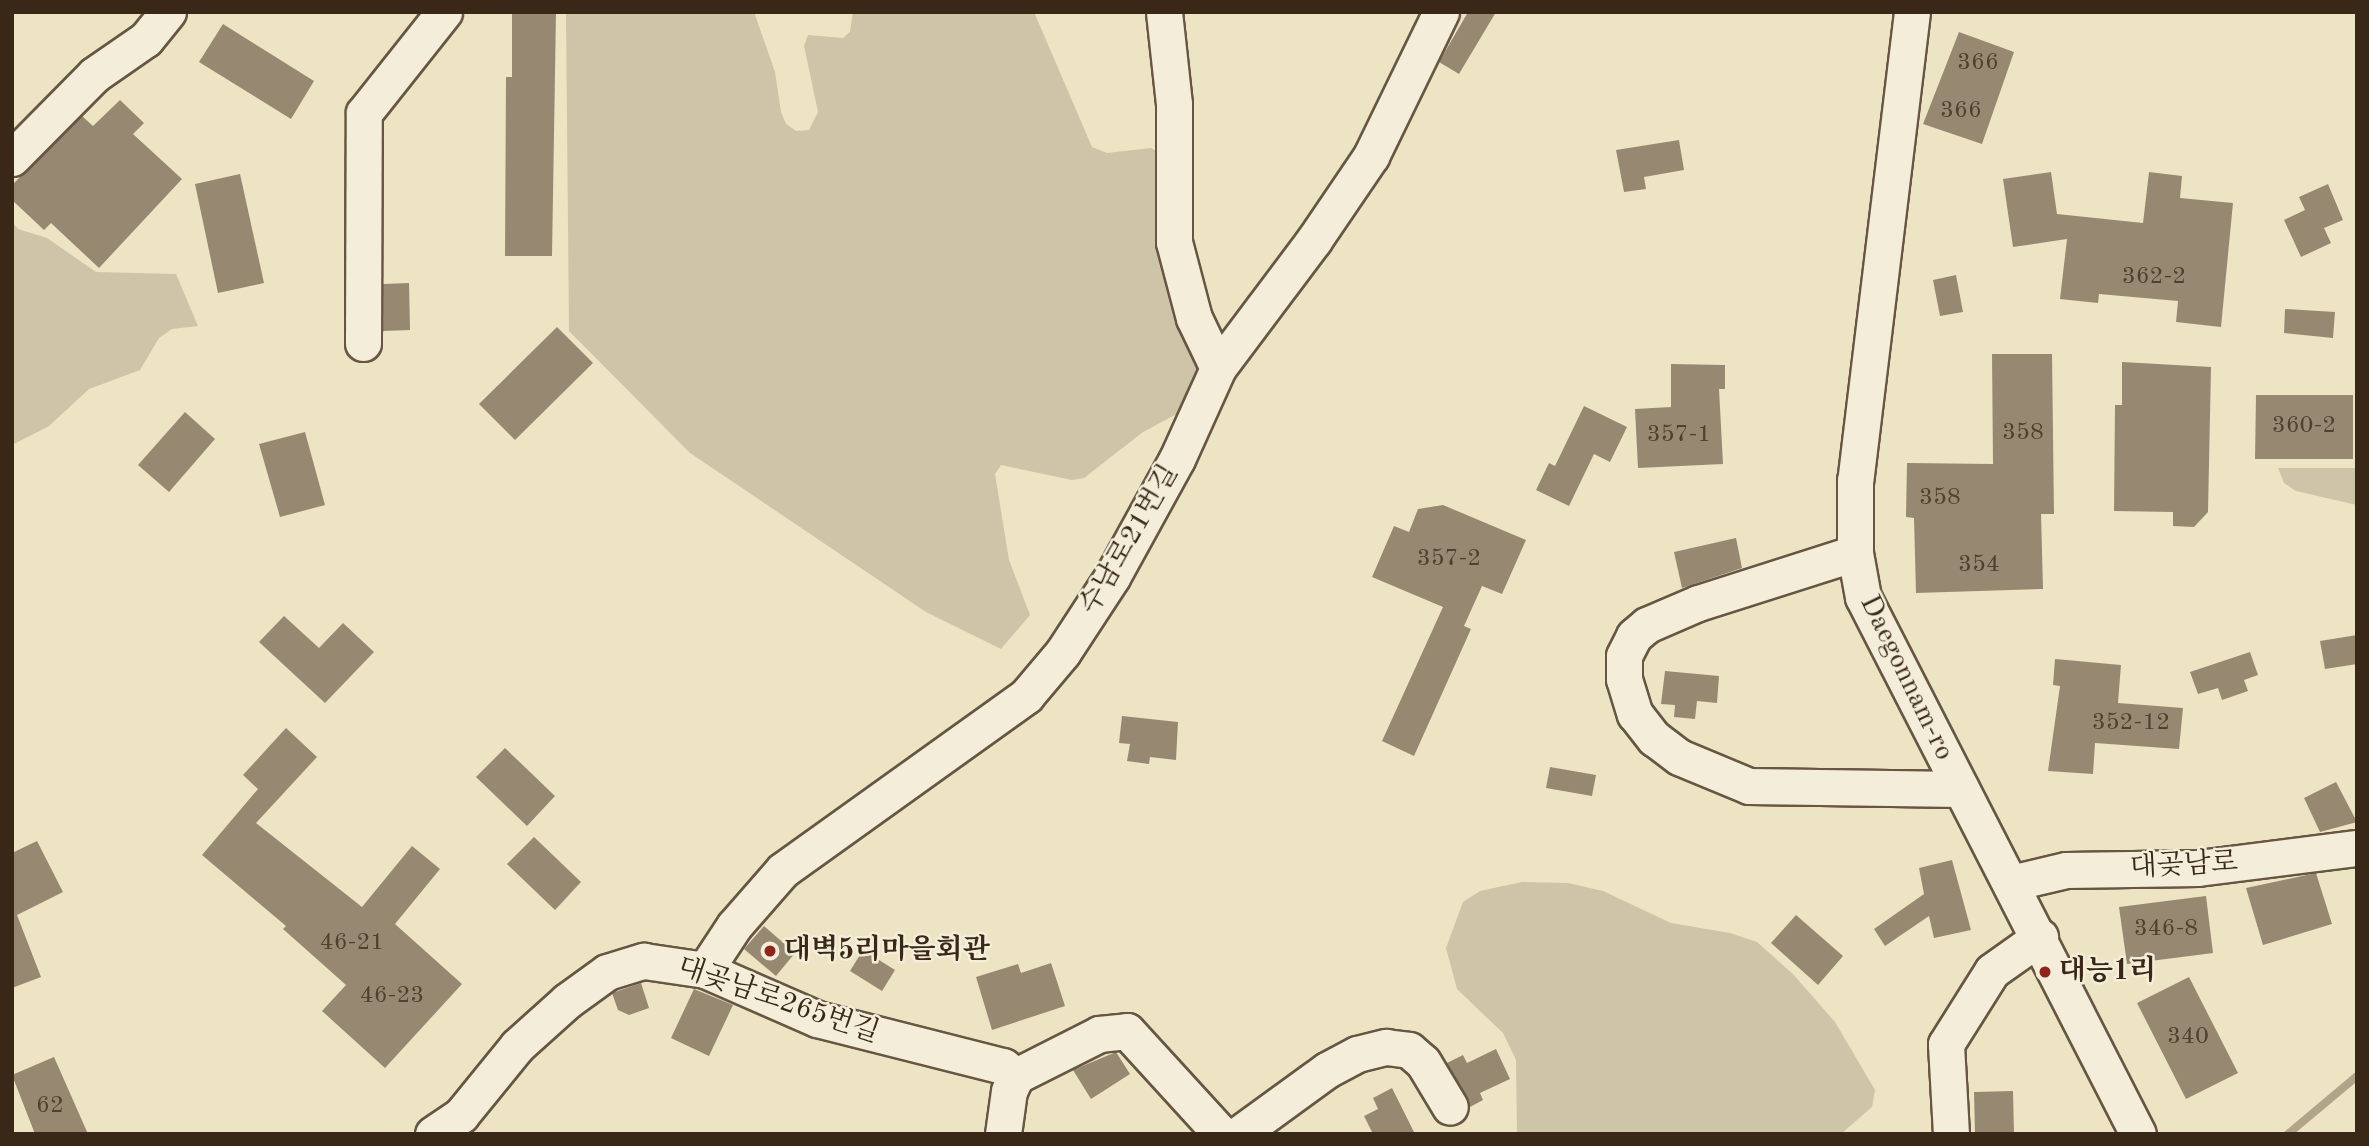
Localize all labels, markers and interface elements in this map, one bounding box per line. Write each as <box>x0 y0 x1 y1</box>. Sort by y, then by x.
house number: 366 <box>1957 50 1999 78</box>
house number: 366 <box>1940 98 1982 126</box>
house number: 362-2 <box>2122 264 2186 292</box>
house number: 360-2 <box>2272 413 2336 441</box>
house number: 358 <box>2002 420 2044 448</box>
house number: 357-1 <box>1647 422 1711 450</box>
street label: 수남로21번길 <box>1074 459 1186 621</box>
house number: 358 <box>1919 485 1961 513</box>
house number: 357-2 <box>1417 546 1481 574</box>
house number: 354 <box>1958 552 2000 580</box>
street label: Daegonnam-ro <box>1852 590 1960 766</box>
house number: 352-12 <box>2092 710 2170 738</box>
street label: 대곶남로 <box>2129 846 2239 886</box>
house number: 346-8 <box>2134 916 2198 944</box>
house number: 46-21 <box>320 930 384 958</box>
place label: 대벽5리마을회관 <box>784 934 990 968</box>
marker: 대벽5리마을회관 <box>762 943 778 959</box>
street label: 대곶남로265번길 <box>673 951 883 1051</box>
place label: 대능1리 <box>2059 955 2156 989</box>
marker: 대능1리 <box>2037 964 2053 980</box>
house number: 46-23 <box>360 983 424 1011</box>
house number: 340 <box>2167 1024 2209 1052</box>
house number: 62 <box>36 1093 64 1121</box>

